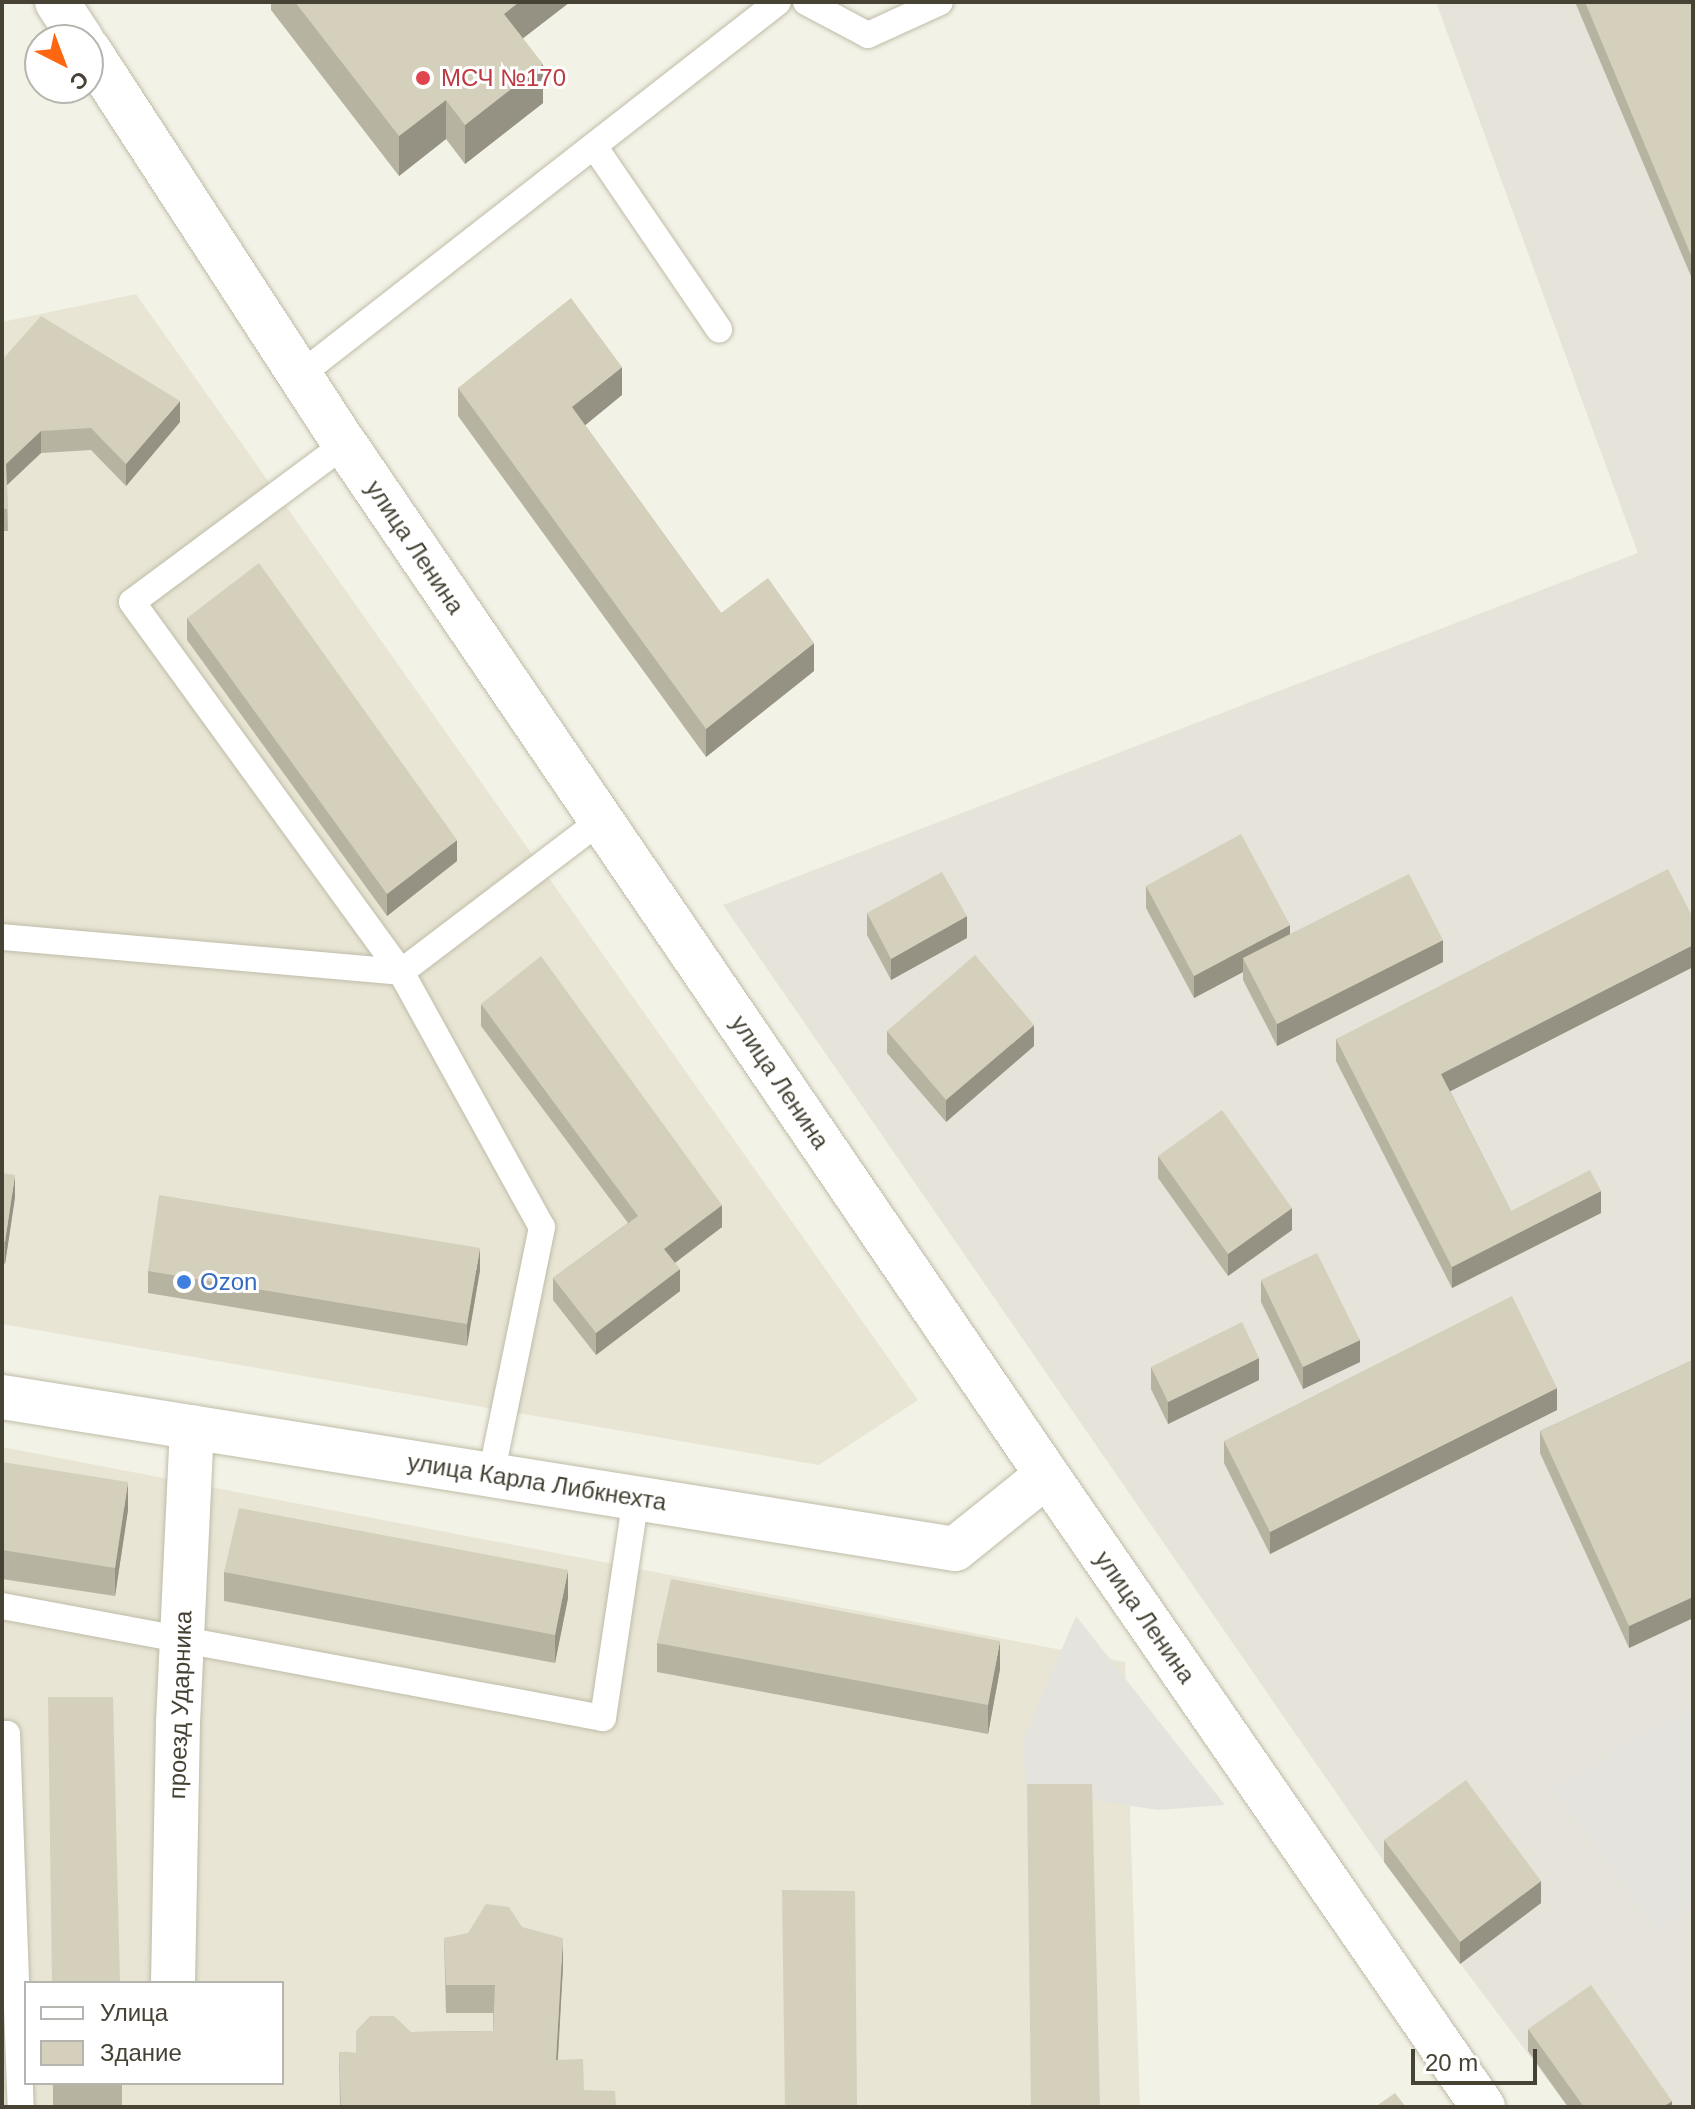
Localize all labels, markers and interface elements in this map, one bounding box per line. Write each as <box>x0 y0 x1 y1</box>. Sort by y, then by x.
north arrow <box>24 24 104 104</box>
place label: МСЧ №170 <box>441 64 566 92</box>
text: С <box>65 66 93 95</box>
marker: МСЧ №170 <box>412 67 434 89</box>
street label: улица Ленина <box>360 475 470 619</box>
street label: улица Ленина <box>725 1010 835 1154</box>
place label: Ozon <box>200 1268 257 1296</box>
marker: Ozon <box>175 1273 193 1291</box>
street label: улица Карла Либкнехта <box>405 1447 669 1517</box>
street label: улица Ленина <box>1089 1545 1201 1689</box>
street label: проезд Ударника <box>162 1610 198 1800</box>
legend <box>24 1981 284 2085</box>
text: Улица <box>100 1999 168 2026</box>
scale bar <box>1415 2033 1541 2083</box>
text: Здание <box>100 2039 182 2066</box>
text: 20 m <box>1425 2049 1478 2076</box>

